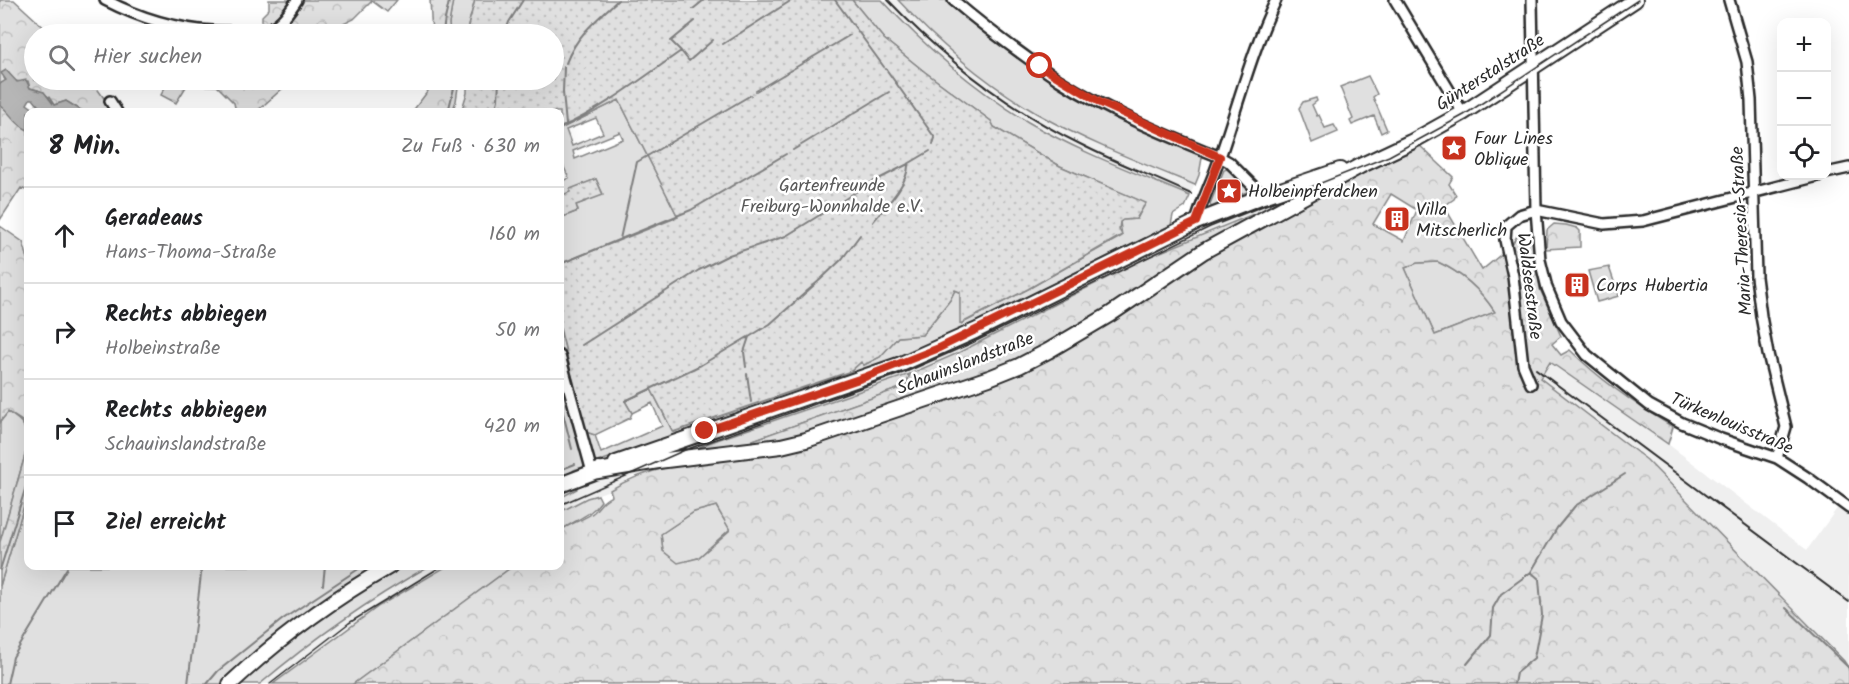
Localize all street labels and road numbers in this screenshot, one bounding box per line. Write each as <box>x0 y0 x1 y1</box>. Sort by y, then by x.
street label: Günterstalstraße <box>1430 27 1551 120</box>
street label: Maria-Theresia-Straße <box>1724 146 1761 316</box>
street label: Waldseestraße <box>1508 231 1549 341</box>
street label: Schauinslandstraße <box>893 325 1038 404</box>
street label: Türkenlouisstraße <box>1665 385 1797 463</box>

